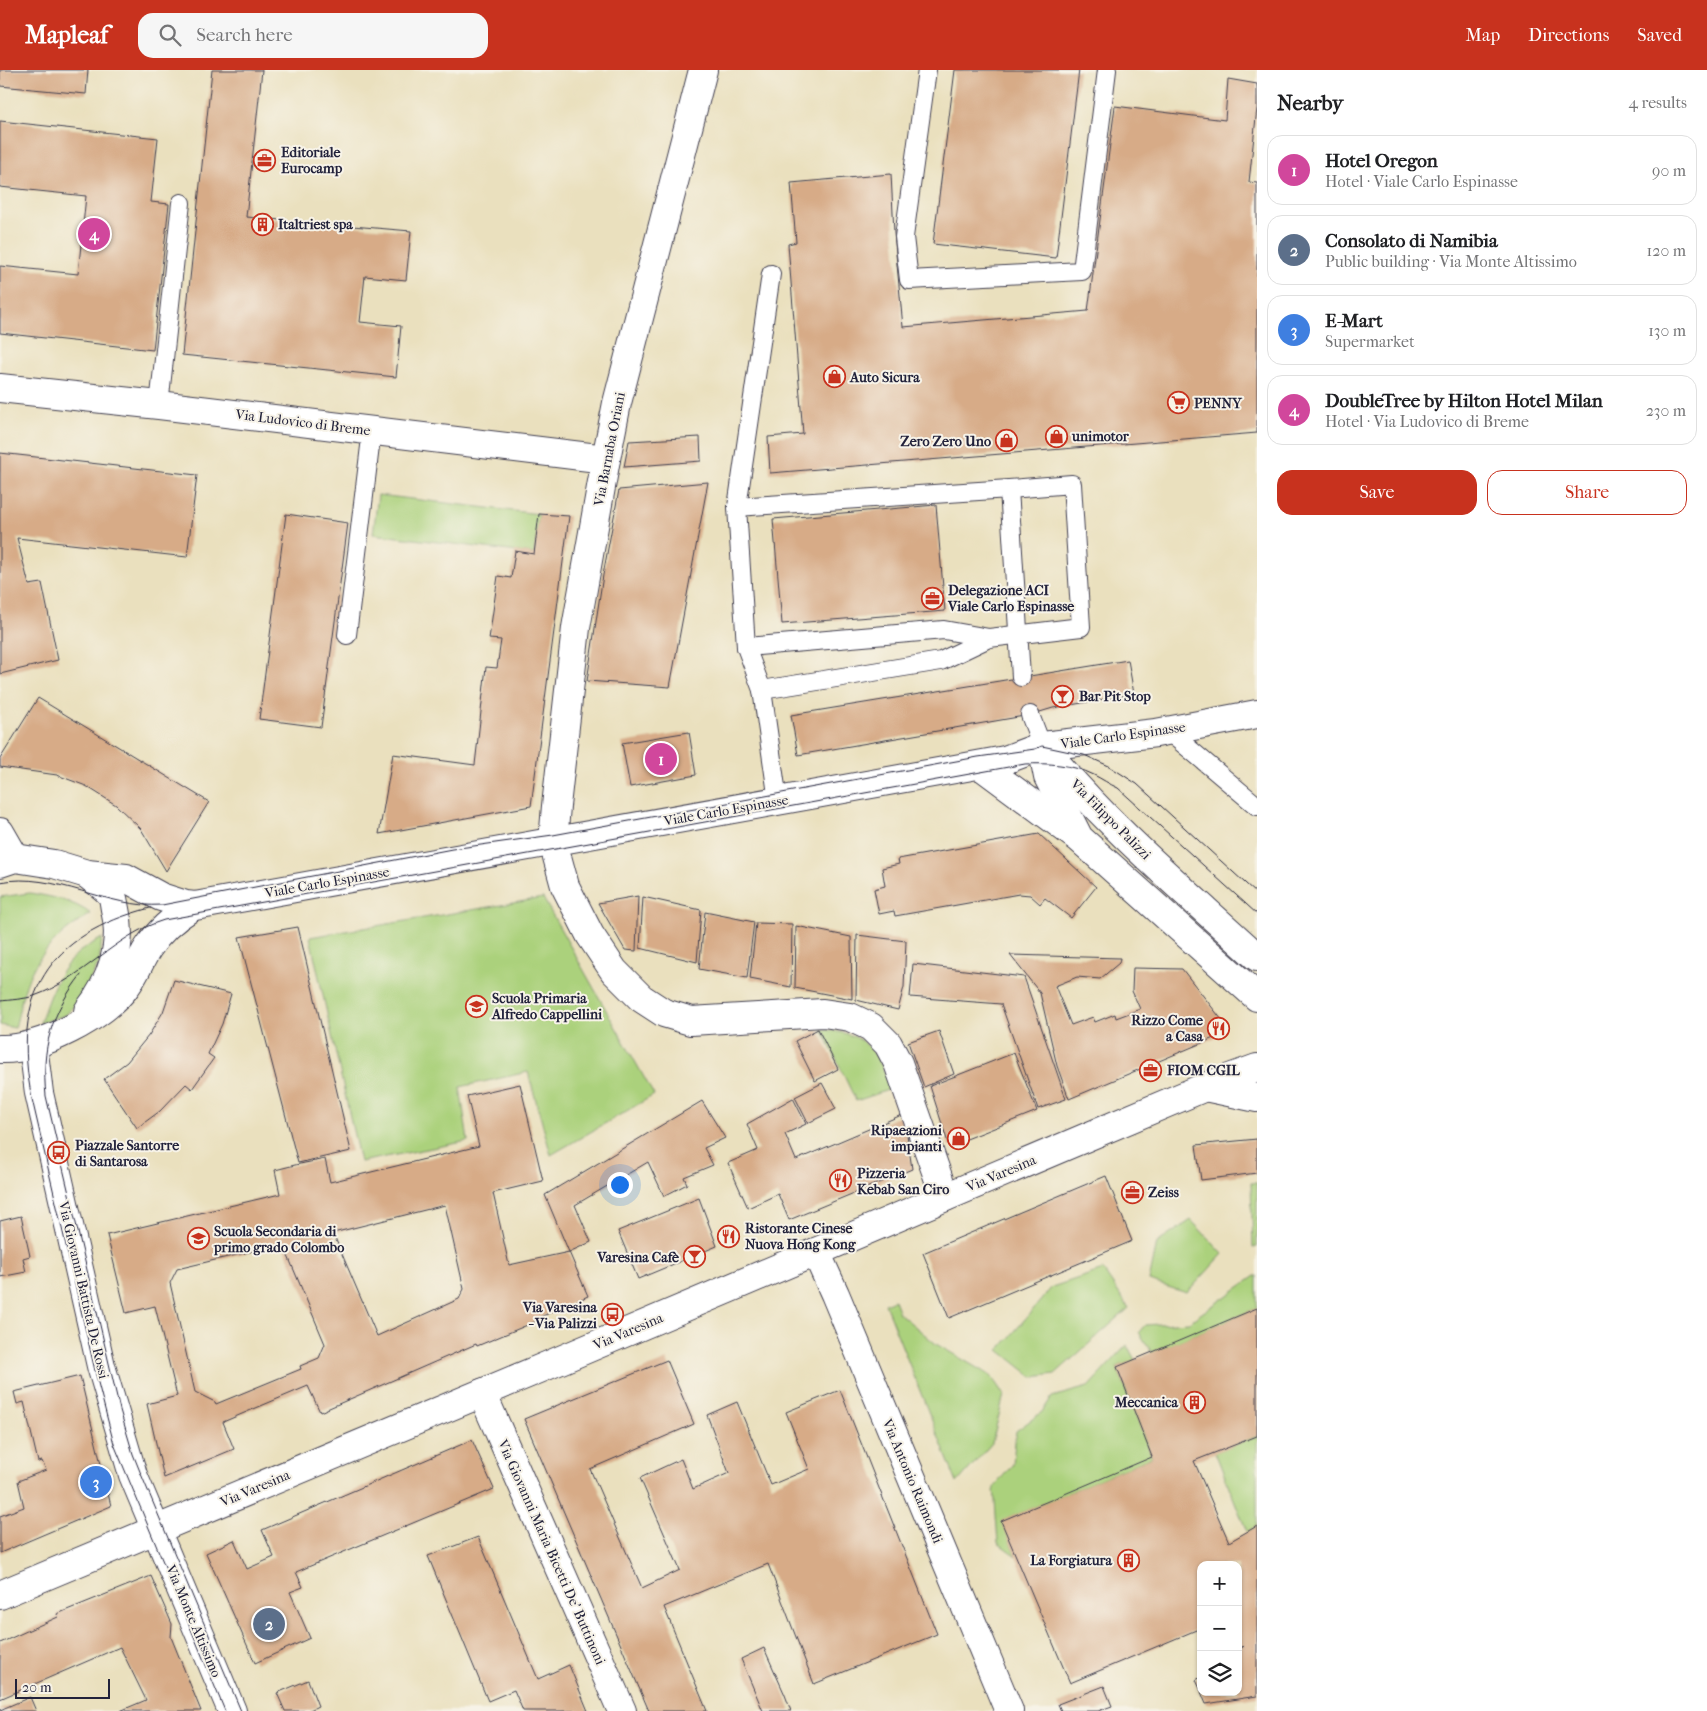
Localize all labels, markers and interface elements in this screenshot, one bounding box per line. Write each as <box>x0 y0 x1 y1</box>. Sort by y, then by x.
search box <box>138 13 488 58</box>
text: Mapleaf <box>25 21 108 49</box>
icon: search <box>156 21 184 49</box>
text: Search here <box>196 24 293 46</box>
text: Map <box>1466 25 1500 46</box>
text: Directions <box>1528 25 1609 46</box>
text: Saved <box>1637 25 1682 46</box>
text: Nearby <box>1277 91 1343 115</box>
text: 4 results <box>1629 93 1687 112</box>
place label: Editoriale Eurocamp <box>281 144 343 177</box>
office icon: Editoriale Eurocamp <box>253 148 277 172</box>
text: Hotel Oregon <box>1325 150 1438 172</box>
text: 1 <box>1291 161 1297 180</box>
text: 90 m <box>1652 161 1686 180</box>
text: Hotel · Viale Carlo Espinasse <box>1325 172 1518 191</box>
building icon: Italtriest spa <box>250 212 274 236</box>
pin: 4 <box>78 215 110 253</box>
place label: Italtriest spa <box>278 216 353 233</box>
text: Consolato di Namibia <box>1325 230 1498 252</box>
text: 2 <box>1290 241 1298 260</box>
text: 120 m <box>1647 241 1686 260</box>
text: Public building · Via Monte Altissimo <box>1325 252 1577 271</box>
text: E-Mart <box>1325 310 1383 332</box>
text: 3 <box>1291 321 1297 340</box>
text: 130 m <box>1648 321 1686 340</box>
text: Supermarket <box>1325 332 1415 351</box>
shop icon: Auto Sicura <box>822 365 846 389</box>
place label: Auto Sicura <box>849 369 920 386</box>
text: DoubleTree by Hilton Hotel Milan <box>1325 390 1603 412</box>
street label: Via Barnaba Oriani <box>590 391 629 508</box>
supermarket icon: PENNY <box>1166 391 1190 415</box>
place label: PENNY <box>1194 395 1243 412</box>
text: 4 <box>1289 401 1299 420</box>
text: 230 m <box>1646 401 1686 420</box>
street label: Via Ludovico di Breme <box>233 406 372 439</box>
text: Hotel · Via Ludovico di Breme <box>1325 412 1529 431</box>
shop icon: unimotor <box>1044 424 1068 448</box>
place label: unimotor <box>1071 428 1130 445</box>
shop icon: Zero Zero Uno <box>995 429 1019 453</box>
place label: Zero Zero Uno <box>900 433 991 450</box>
button: Save <box>1277 470 1477 515</box>
button: Share <box>1487 470 1687 515</box>
place label: Delegazione ACI Viale Carlo Espinasse <box>947 582 1074 615</box>
office icon: Delegazione ACI Viale Carlo Espinasse <box>920 586 944 610</box>
bar icon: Bar Pit Stop <box>1051 684 1075 708</box>
place label: Bar Pit Stop <box>1079 688 1151 705</box>
street label: Viale Carlo Espinasse <box>1058 718 1187 753</box>
pin: 1 <box>645 740 677 778</box>
street label: Via Filippo Palizzi <box>1066 775 1154 863</box>
street label: Viale Carlo Espinasse <box>661 791 790 830</box>
street label: Viale Carlo Espinasse <box>262 863 391 902</box>
place label: Scuola Primaria Alfredo Cappellini <box>491 990 603 1023</box>
school or university icon: Scuola Primaria Alfredo Cappellini <box>464 994 488 1018</box>
place label: Rizzo Come a Casa <box>1131 1012 1204 1045</box>
restaurant icon: Rizzo Come a Casa <box>1207 1016 1231 1040</box>
office icon: FIOM CGIL <box>1139 1058 1163 1082</box>
place label: FIOM CGIL <box>1166 1062 1240 1079</box>
place label: Ripaeazioni impianti <box>871 1122 943 1155</box>
shop icon: Ripaeazioni impianti <box>946 1126 970 1150</box>
place label: Piazzale Santorre di Santarosa <box>75 1137 179 1170</box>
bus stop icon: Piazzale Santorre di Santarosa <box>47 1141 71 1165</box>
street label: Via Varesina <box>963 1151 1039 1196</box>
place label: Pizzeria Kebab San Ciro <box>857 1165 949 1198</box>
restaurant icon: Pizzeria Kebab San Ciro <box>829 1169 853 1193</box>
your location <box>607 1172 633 1198</box>
office icon: Zeiss <box>1120 1180 1144 1204</box>
place label: Zeiss <box>1148 1184 1180 1201</box>
street label: Via Giovanni Battista De Rossi <box>55 1199 112 1381</box>
place label: Ristorante Cinese Nuova Hong Kong <box>745 1220 856 1253</box>
place label: Scuola Secondaria di primo grado Colombo <box>213 1223 344 1256</box>
restaurant icon: Ristorante Cinese Nuova Hong Kong <box>717 1224 741 1248</box>
school or university icon: Scuola Secondaria di primo grado Colombo <box>186 1227 210 1251</box>
bar icon: Varesina Cafè <box>683 1245 707 1269</box>
place label: Varesina Cafè <box>596 1249 679 1266</box>
place label: Via Varesina - Via Palizzi <box>522 1299 598 1332</box>
bus stop icon: Via Varesina - Via Palizzi <box>601 1303 625 1327</box>
street label: Via Varesina <box>590 1309 666 1354</box>
building icon: Meccanica <box>1182 1390 1206 1414</box>
place label: Meccanica <box>1114 1394 1179 1411</box>
street label: Via Antonio Raimondi <box>878 1416 946 1546</box>
street label: Via Giovanni Maria Bicetti De' Buttinoni <box>494 1436 609 1667</box>
pin: 3 <box>80 1463 112 1501</box>
street label: Via Varesina <box>217 1466 293 1511</box>
building icon: La Forgiatura <box>1116 1548 1140 1572</box>
place label: La Forgiatura <box>1030 1552 1113 1569</box>
map controls <box>1197 1561 1242 1696</box>
button: + <box>1197 1561 1242 1606</box>
street label: Via Monte Altissimo <box>162 1562 225 1680</box>
pin: 2 <box>253 1605 285 1643</box>
button: − <box>1197 1606 1242 1651</box>
button: layers <box>1197 1651 1242 1696</box>
scale bar <box>15 1676 110 1699</box>
text: 20 m <box>22 1679 52 1696</box>

